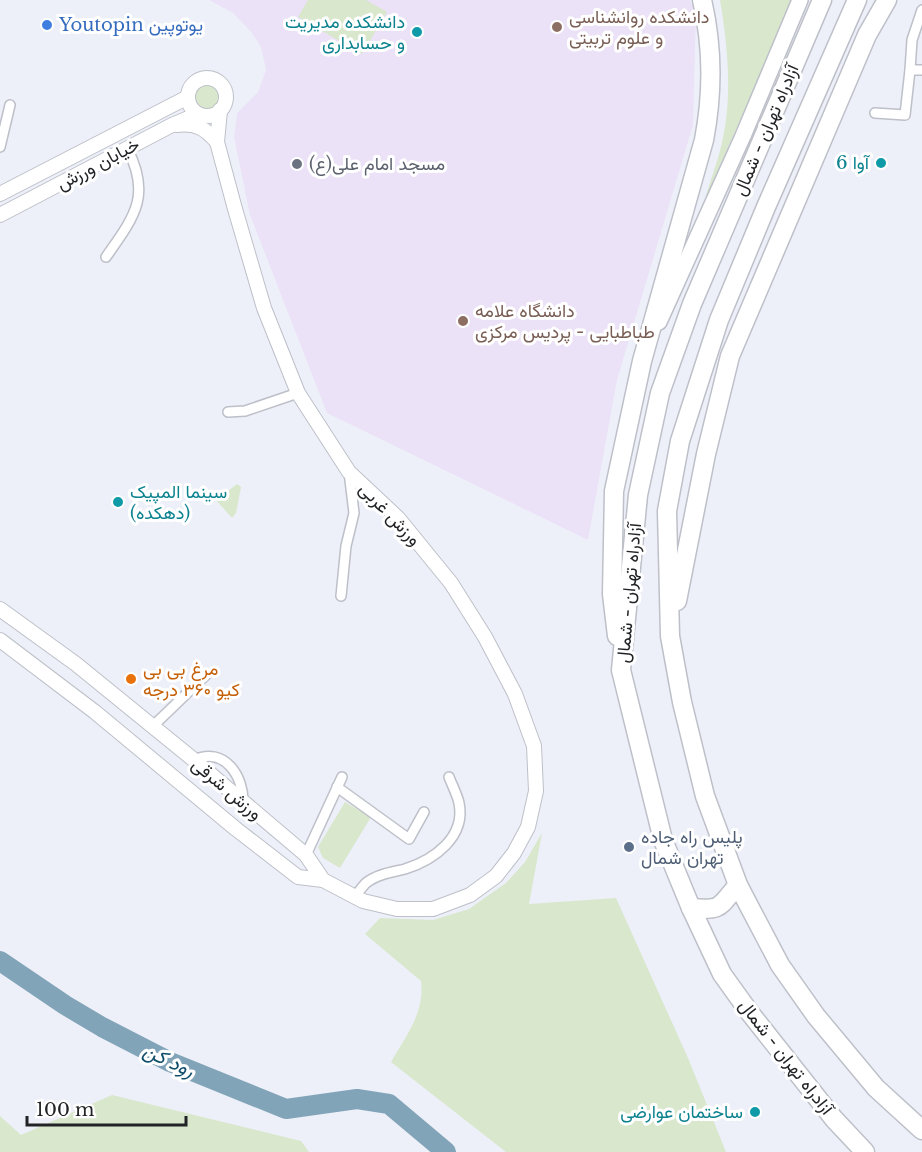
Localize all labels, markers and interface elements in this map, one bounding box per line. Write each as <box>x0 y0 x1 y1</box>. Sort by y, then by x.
place label: دانشکده روانشناسی و علوم تربیتی <box>569 6 709 50</box>
place label: دانشکده مدیریت و حسابداری <box>285 11 405 54</box>
place label: Youtopin یوتوپین <box>58 14 203 37</box>
marker: Youtopin یوتوپین <box>40 18 54 32</box>
marker: دانشکده روانشناسی و علوم تربیتی <box>550 20 564 34</box>
marker: دانشکده مدیریت و حسابداری <box>410 25 424 39</box>
street label: آزادراه تهران - شمال <box>728 59 804 199</box>
street label: خیابان ورزش <box>53 133 143 195</box>
place label: آوا 6 <box>836 152 871 174</box>
place label: مسجد امام علی(ع) <box>309 153 445 176</box>
marker: آوا 6 <box>874 156 888 170</box>
marker: مسجد امام علی(ع) <box>290 157 304 171</box>
place label: دانشگاه علامه طباطبایی - پردیس مرکزی <box>475 300 655 344</box>
marker: دانشگاه علامه طباطبایی - پردیس مرکزی <box>456 314 470 328</box>
street label: ورزش غربی <box>354 478 426 550</box>
place label: سینما المپیک (دهکده) <box>130 481 227 524</box>
marker: سینما المپیک (دهکده) <box>111 495 125 509</box>
street label: آزادراه تهران - شمال <box>612 520 646 664</box>
place label: مرغ بی بی کیو ۳۶۰ درجه <box>143 658 240 701</box>
marker: مرغ بی بی کیو ۳۶۰ درجه <box>124 672 138 686</box>
street label: ورزش شرقی <box>187 753 267 825</box>
place label: پلیس راه جاده تهران شمال <box>641 826 743 869</box>
marker: پلیس راه جاده تهران شمال <box>622 840 636 854</box>
street label: آزادراه تهران - شمال <box>734 995 839 1121</box>
water label: رود کن <box>139 1038 199 1083</box>
scale bar <box>27 1089 186 1127</box>
text: 100 m <box>36 1099 94 1121</box>
place label: ساختمان عوارضی <box>620 1101 743 1123</box>
marker: ساختمان عوارضی <box>748 1105 762 1119</box>

